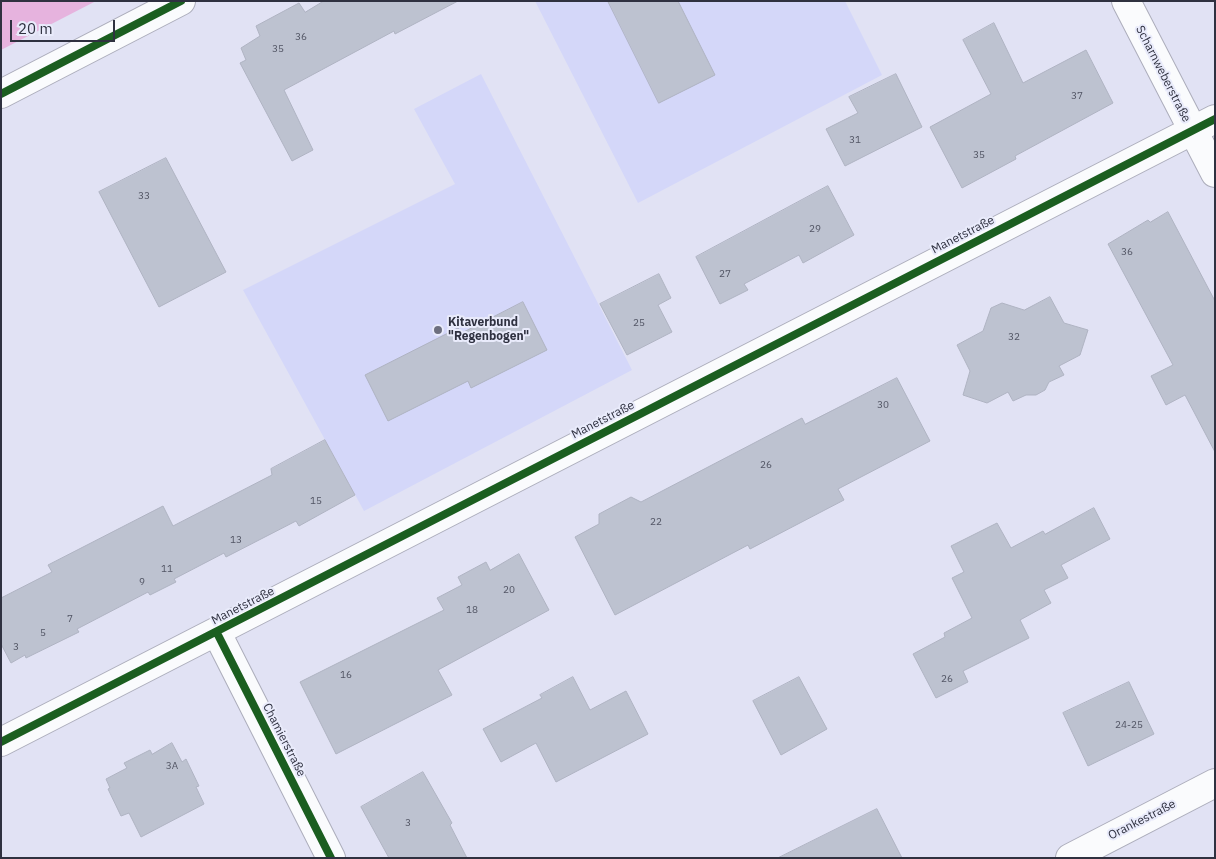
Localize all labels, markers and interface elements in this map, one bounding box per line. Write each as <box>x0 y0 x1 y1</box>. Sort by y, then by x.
scale bar <box>12 10 118 42</box>
text: 20 m <box>18 19 53 38</box>
street label: Scharnweberstraße <box>1133 23 1193 125</box>
house number: 36 <box>295 31 307 43</box>
house number: 35 <box>272 43 284 55</box>
house number: 37 <box>1071 90 1083 102</box>
house number: 31 <box>849 134 861 146</box>
house number: 35 <box>973 149 985 161</box>
house number: 33 <box>138 190 150 202</box>
street label: Manetstraße <box>929 213 997 257</box>
house number: 29 <box>809 223 821 235</box>
house number: 36 <box>1121 246 1133 258</box>
house number: 27 <box>719 268 731 280</box>
place label: Kitaverbund "Regenbogen" <box>448 316 529 344</box>
house number: 25 <box>633 317 645 329</box>
marker: Kitaverbund "Regenbogen" <box>432 324 444 336</box>
house number: 32 <box>1008 331 1020 343</box>
street label: Manetstraße <box>569 398 637 442</box>
house number: 30 <box>877 399 889 411</box>
house number: 26 <box>760 459 772 471</box>
house number: 15 <box>310 495 322 507</box>
house number: 22 <box>650 516 662 528</box>
house number: 13 <box>230 534 242 546</box>
house number: 11 <box>161 563 173 575</box>
house number: 9 <box>139 576 145 588</box>
street label: Manetstraße <box>209 584 277 628</box>
house number: 20 <box>503 584 515 596</box>
house number: 18 <box>466 604 478 616</box>
house number: 7 <box>67 613 73 625</box>
house number: 5 <box>40 627 46 639</box>
house number: 3 <box>13 641 19 653</box>
house number: 16 <box>340 669 352 681</box>
house number: 26 <box>941 673 953 685</box>
street label: Chamierstraße <box>259 701 309 779</box>
house number: 24-25 <box>1115 719 1143 731</box>
house number: 3A <box>166 760 178 772</box>
street label: Orankestraße <box>1106 797 1178 843</box>
house number: 3 <box>405 817 411 829</box>

